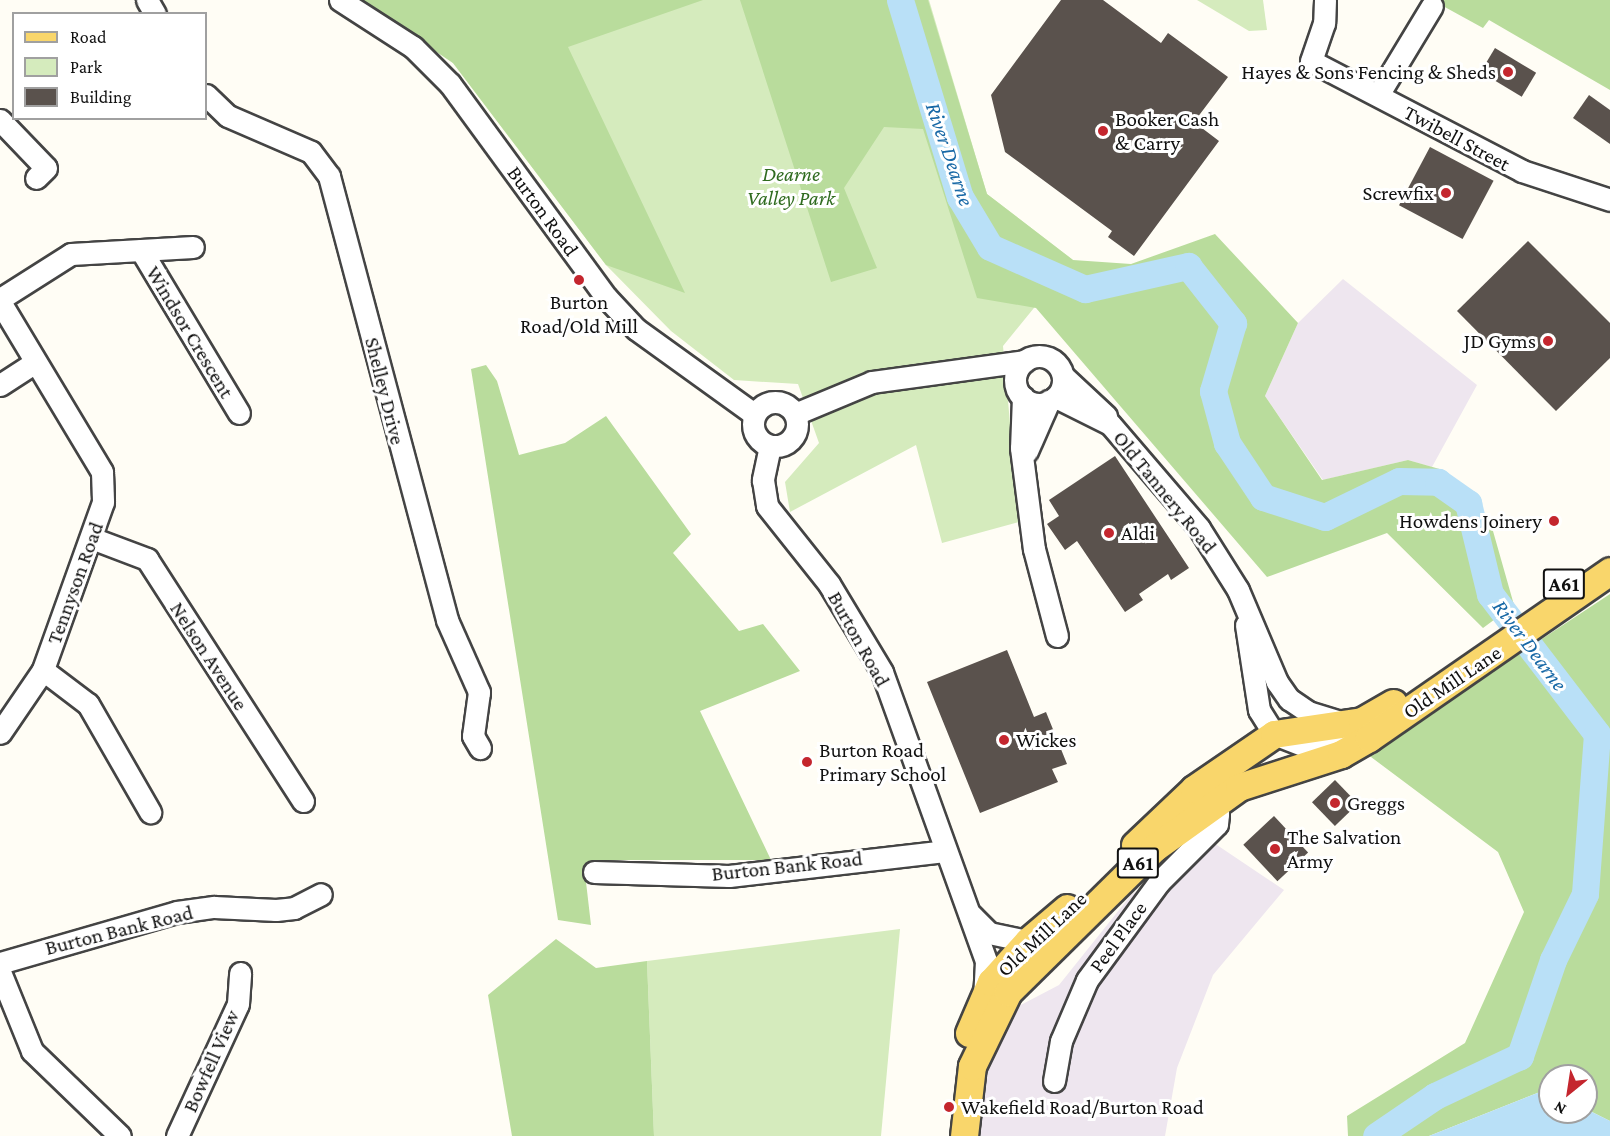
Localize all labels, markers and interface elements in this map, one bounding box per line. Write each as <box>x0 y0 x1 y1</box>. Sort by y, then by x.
legend <box>12 12 207 120</box>
text: Road <box>70 27 107 47</box>
text: Park <box>70 57 102 77</box>
place label: Hayes & Sons Fencing & Sheds <box>1241 59 1496 85</box>
marker: Hayes & Sons Fencing & Sheds <box>1501 65 1515 79</box>
text: Building <box>70 87 131 107</box>
water label: River Dearne <box>920 99 980 209</box>
street label: Twibell Street <box>1400 100 1514 176</box>
place label: Booker Cash & Carry <box>1115 106 1219 156</box>
marker: Booker Cash & Carry <box>1096 124 1110 138</box>
street label: Burton Road <box>502 161 584 261</box>
park label: Dearne Valley Park <box>747 161 835 211</box>
place label: Screwfix <box>1363 180 1434 206</box>
marker: Screwfix <box>1439 186 1453 200</box>
street label: Windsor Crescent <box>141 261 239 403</box>
marker: Burton Road/Old Mill <box>572 273 586 287</box>
place label: Burton Road/Old Mill <box>520 289 638 339</box>
place label: JD Gyms <box>1464 328 1536 354</box>
marker: JD Gyms <box>1541 334 1555 348</box>
street label: Shelley Drive <box>359 335 411 447</box>
street label: Old Tannery Road <box>1108 426 1222 558</box>
place label: Howdens Joinery <box>1399 508 1542 534</box>
marker: Howdens Joinery <box>1547 514 1561 528</box>
street label: Tennyson Road <box>41 518 109 648</box>
place label: Aldi <box>1121 520 1155 546</box>
marker: Aldi <box>1102 526 1116 540</box>
road number: A61 <box>1542 567 1586 601</box>
street label: Burton Road <box>823 587 895 691</box>
water label: River Dearne <box>1487 594 1573 696</box>
street label: Nelson Avenue <box>165 597 253 715</box>
street label: Old Mill Lane <box>1398 640 1506 724</box>
place label: Wickes <box>1016 727 1076 753</box>
marker: Wickes <box>997 733 1011 747</box>
place label: Burton Road Primary School <box>819 737 946 787</box>
marker: Burton Road Primary School <box>800 755 814 769</box>
place label: Greggs <box>1347 790 1405 816</box>
marker: Greggs <box>1328 796 1342 810</box>
place label: The Salvation Army <box>1287 824 1401 874</box>
marker: The Salvation Army <box>1268 842 1282 856</box>
street label: Burton Bank Road <box>710 846 864 886</box>
road number: A61 <box>1116 846 1160 880</box>
street label: Old Mill Lane <box>992 886 1092 982</box>
street label: Peel Place <box>1084 897 1152 977</box>
street label: Burton Bank Road <box>42 899 196 961</box>
street label: Bowfell View <box>177 1006 245 1116</box>
north arrow <box>1538 1064 1598 1124</box>
place label: Wakefield Road/Burton Road <box>961 1094 1204 1120</box>
text: N <box>1551 1098 1569 1118</box>
marker: Wakefield Road/Burton Road <box>942 1100 956 1114</box>

